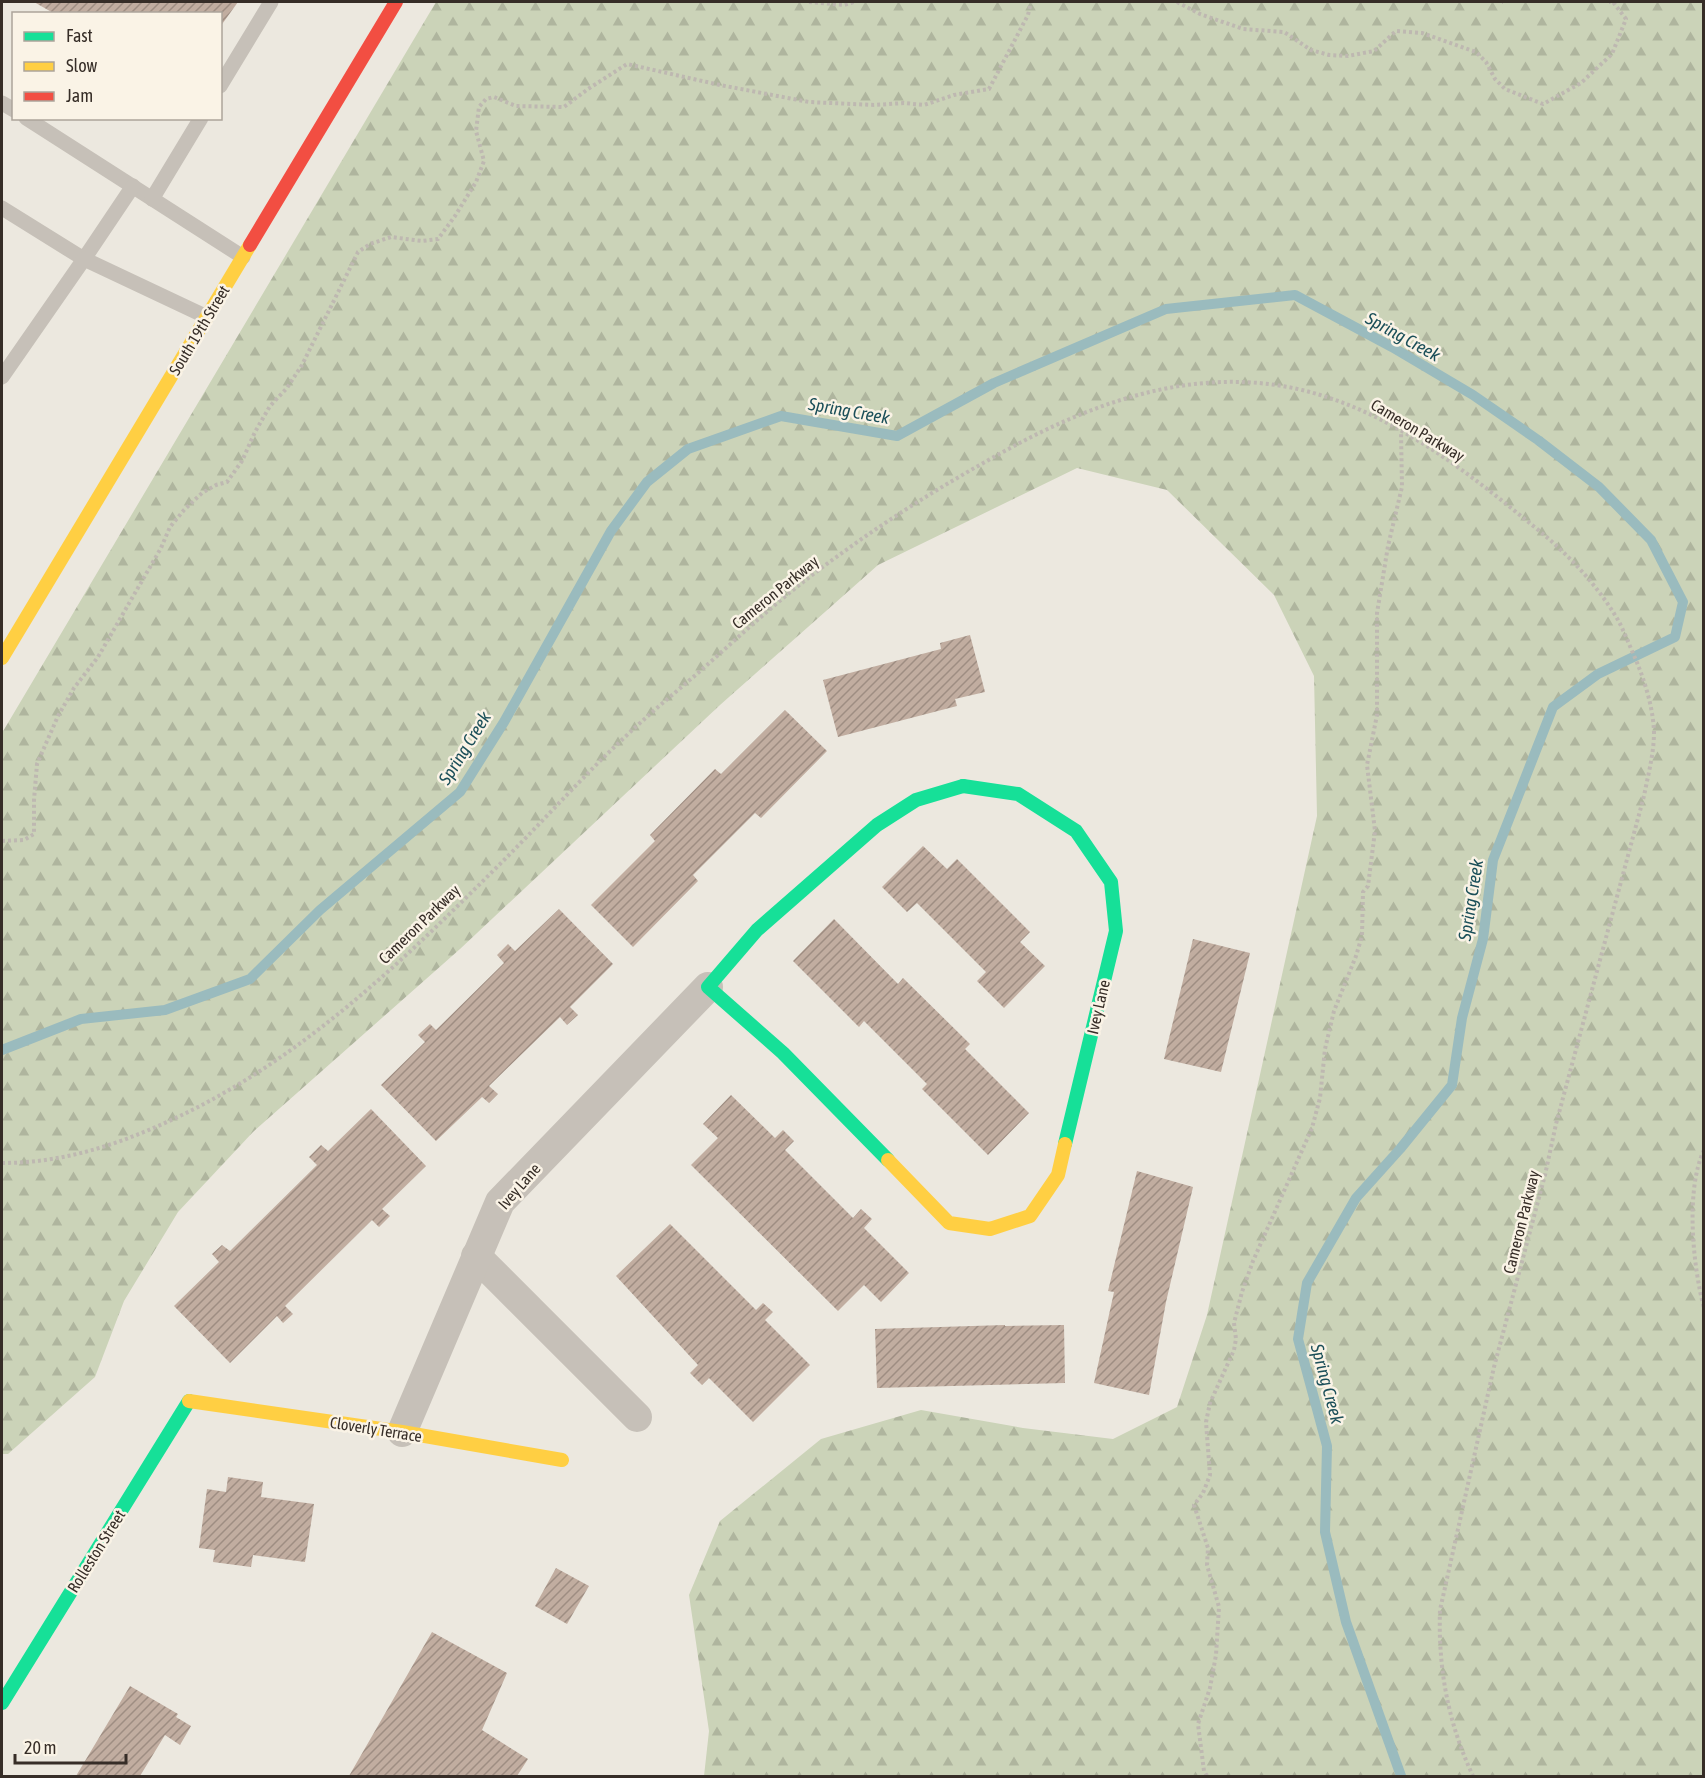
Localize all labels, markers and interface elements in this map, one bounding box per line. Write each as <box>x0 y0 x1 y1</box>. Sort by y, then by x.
legend <box>12 12 222 120</box>
text: Fast <box>66 25 93 46</box>
text: Slow <box>66 55 97 76</box>
text: Jam <box>66 85 93 106</box>
street label: South 19th Street <box>165 282 233 378</box>
water label: Spring Creek <box>1361 307 1445 366</box>
water label: Spring Creek <box>806 393 892 428</box>
street label: Cameron Parkway <box>1368 395 1468 466</box>
street label: Cameron Parkway <box>728 551 823 633</box>
water label: Spring Creek <box>433 706 496 789</box>
water label: Spring Creek <box>1454 857 1487 943</box>
street label: Cameron Parkway <box>375 881 464 968</box>
street label: Ivey Lane <box>1083 978 1114 1036</box>
street label: Ivey Lane <box>494 1159 545 1213</box>
street label: Cameron Parkway <box>1499 1168 1544 1276</box>
water label: Spring Creek <box>1306 1341 1349 1427</box>
street label: Cloverly Terrace <box>329 1413 423 1446</box>
street label: Rolleston Street <box>64 1506 129 1596</box>
scale bar <box>15 1727 126 1765</box>
text: 20 m <box>24 1737 56 1758</box>

